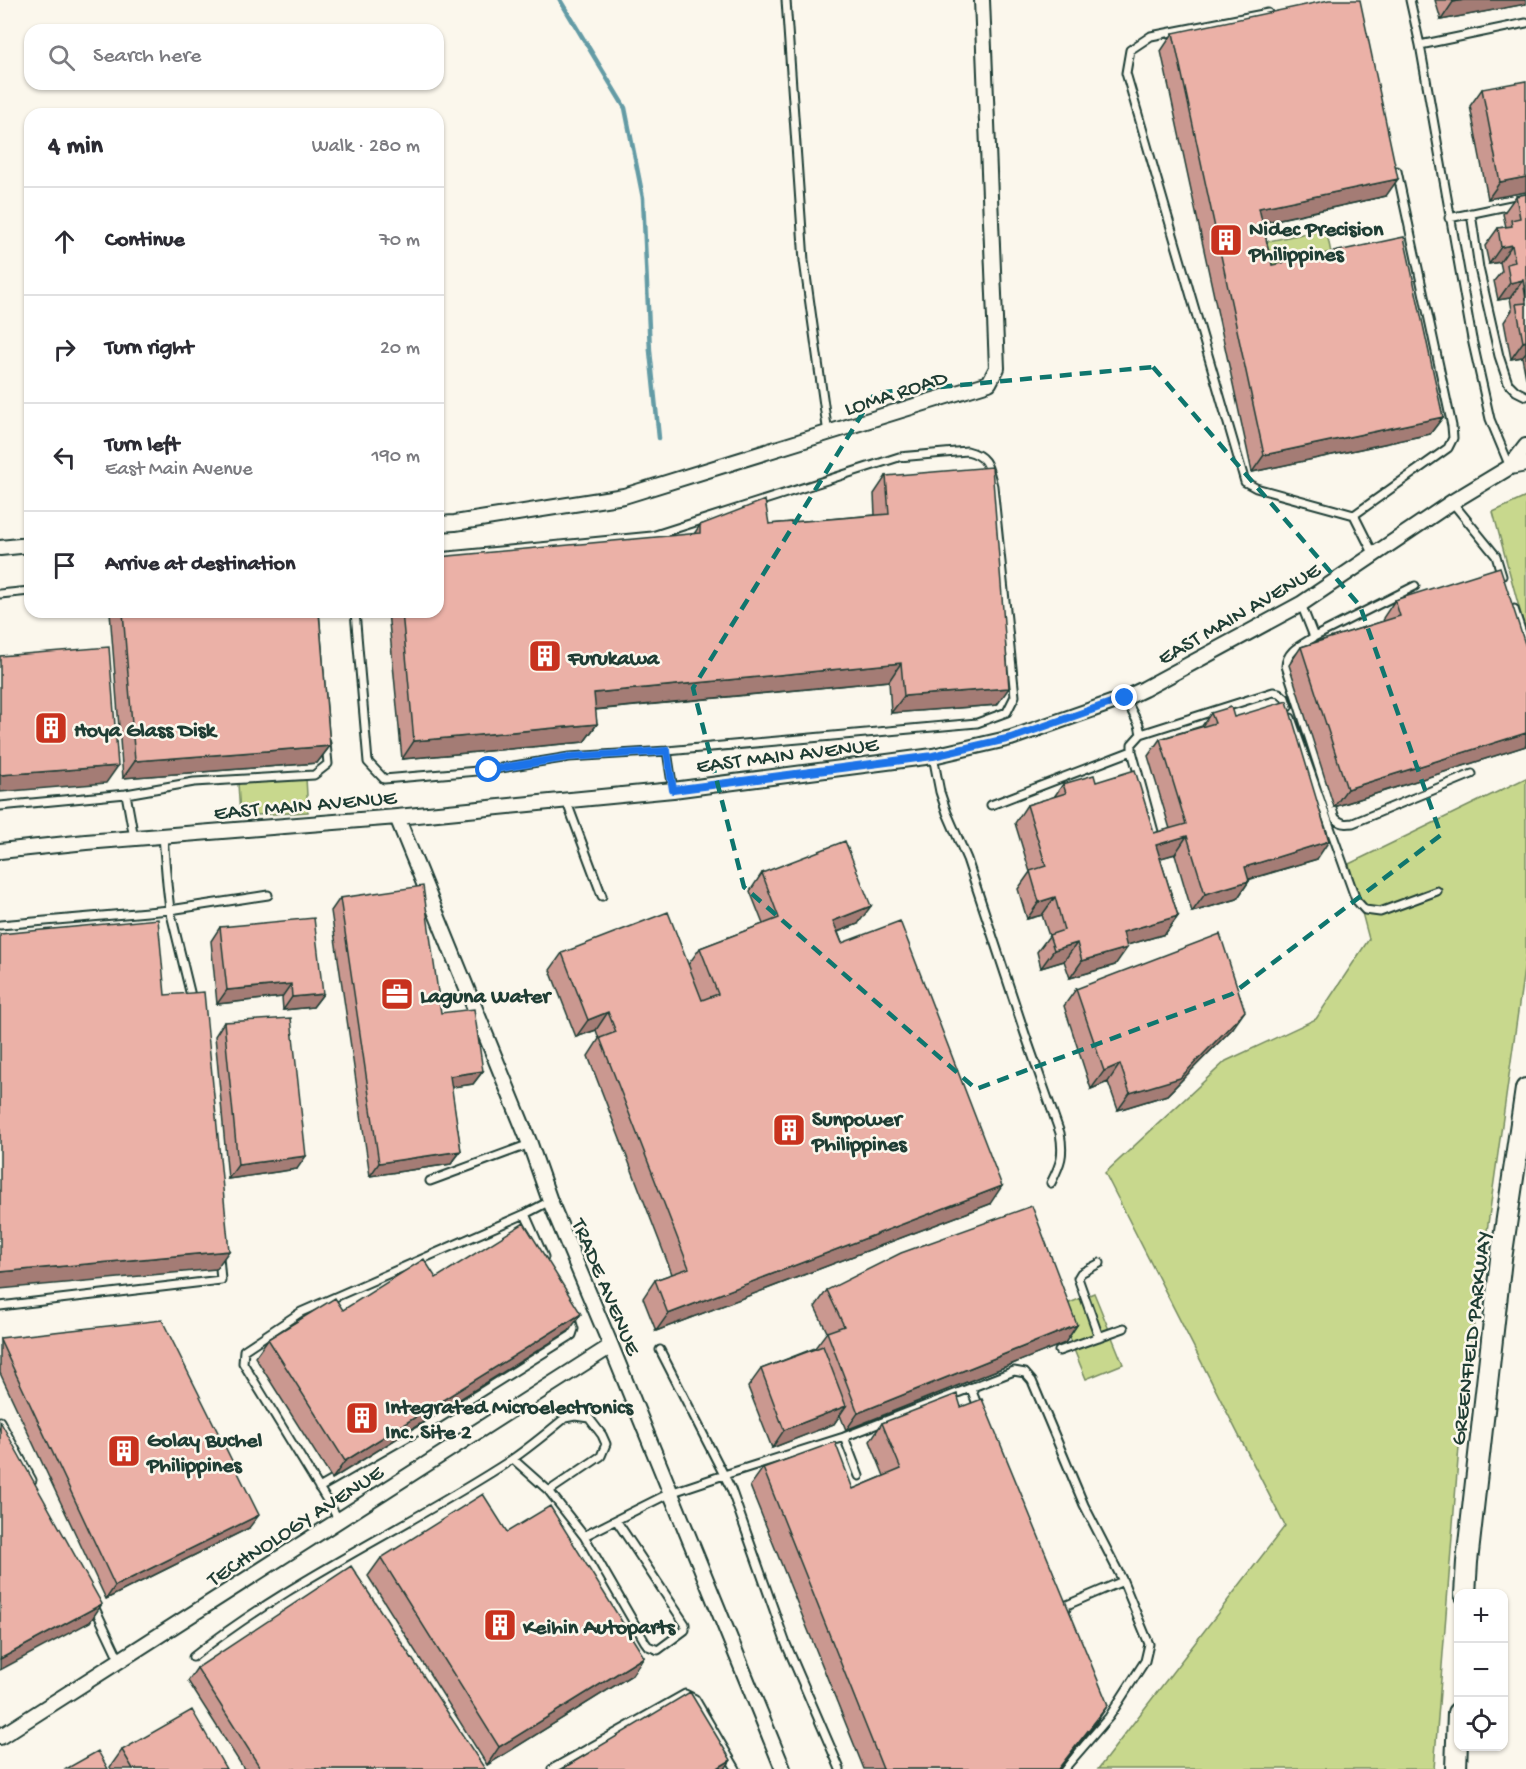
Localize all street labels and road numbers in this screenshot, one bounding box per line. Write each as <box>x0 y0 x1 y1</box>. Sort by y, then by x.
street label: LOMA ROAD <box>841 366 952 424</box>
street label: EAST MAIN AVENUE <box>1154 558 1327 673</box>
street label: EAST MAIN AVENUE <box>695 733 881 781</box>
street label: EAST MAIN AVENUE <box>213 786 399 828</box>
street label: TRADE AVENUE <box>563 1213 645 1361</box>
street label: GREENFIELD PARKWAY <box>1447 1230 1499 1447</box>
street label: TECHNOLOGY AVENUE <box>202 1460 390 1595</box>

